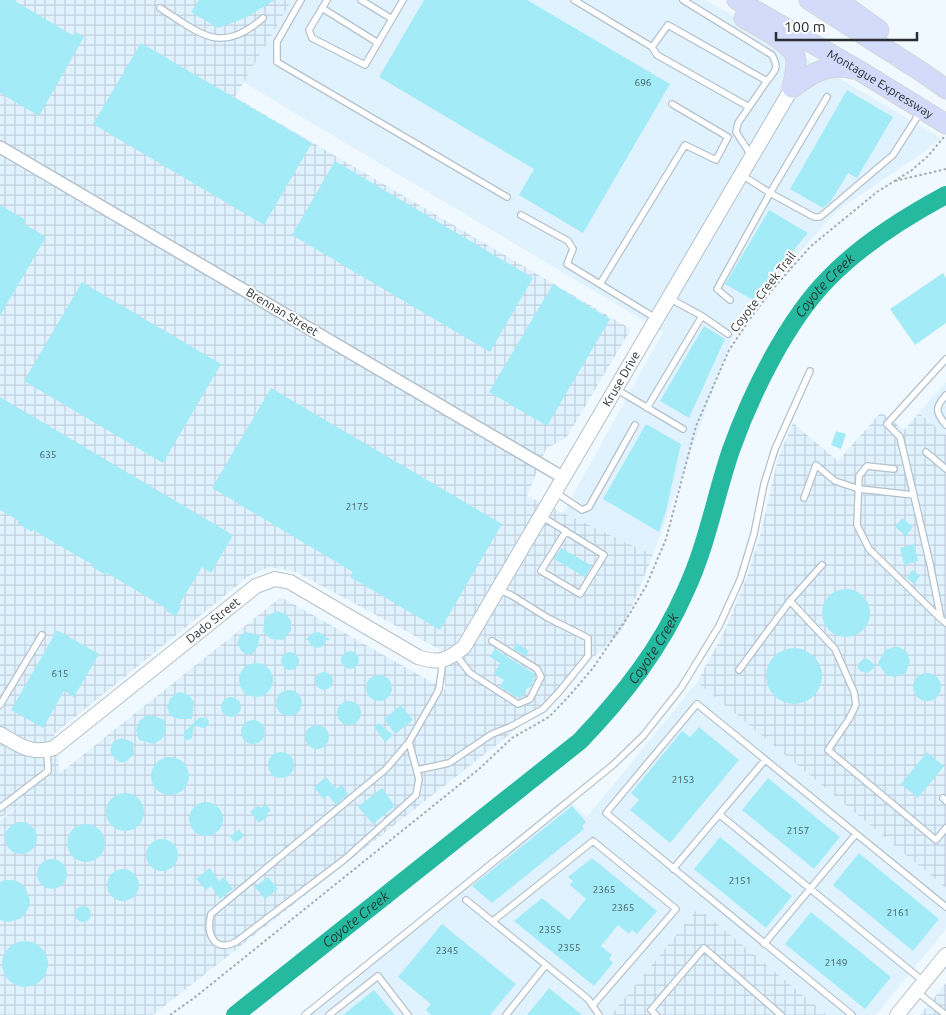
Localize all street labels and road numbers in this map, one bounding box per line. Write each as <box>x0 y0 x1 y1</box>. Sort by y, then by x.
street label: Montague Expressway <box>825 47 936 121</box>
street label: Coyote Creek Trail <box>727 249 798 334</box>
street label: Brennan Street <box>244 285 321 338</box>
street label: Kruse Drive <box>600 349 642 409</box>
street label: Dado Street <box>183 594 242 645</box>

